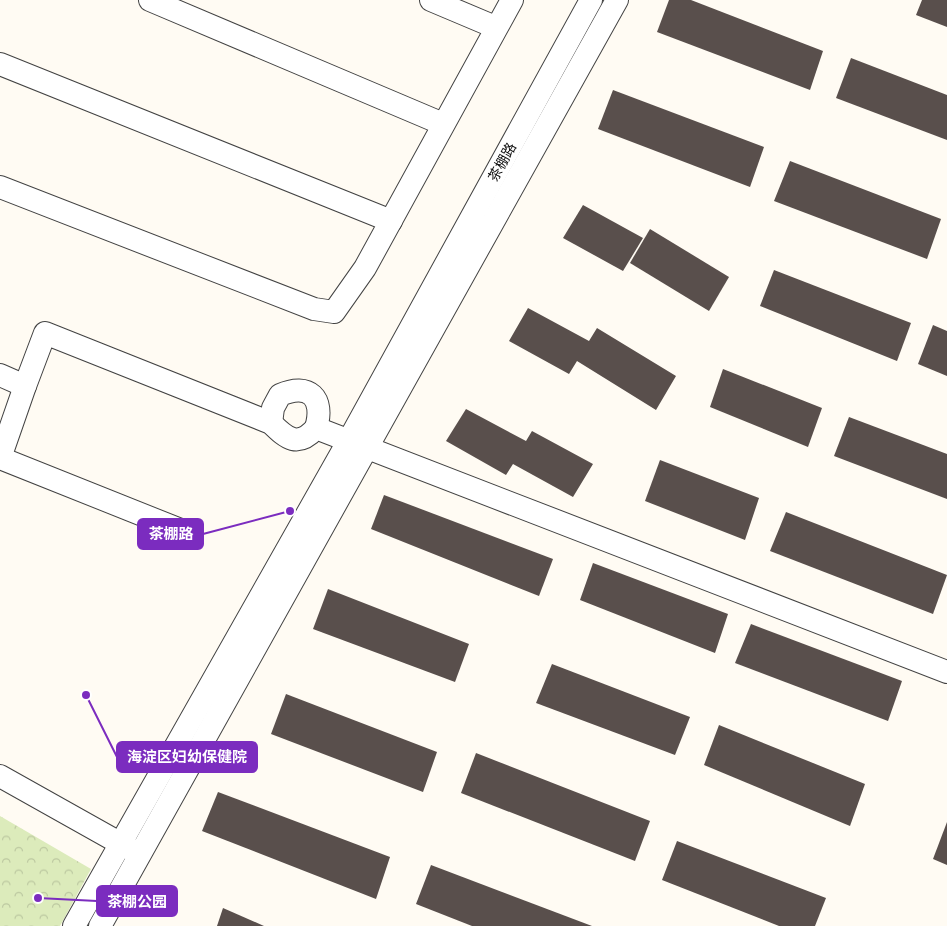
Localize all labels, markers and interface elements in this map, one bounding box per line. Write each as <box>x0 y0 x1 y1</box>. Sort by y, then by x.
street label: 茶棚路 <box>484 139 520 185</box>
callout: 茶棚路 <box>138 519 203 549</box>
text: 茶棚路 <box>148 524 194 543</box>
callout: 海淀区妇幼保健院 <box>117 742 257 772</box>
text: 海淀区妇幼保健院 <box>127 747 247 766</box>
callout: 茶棚公园 <box>97 886 177 916</box>
text: 茶棚公园 <box>107 892 167 911</box>

